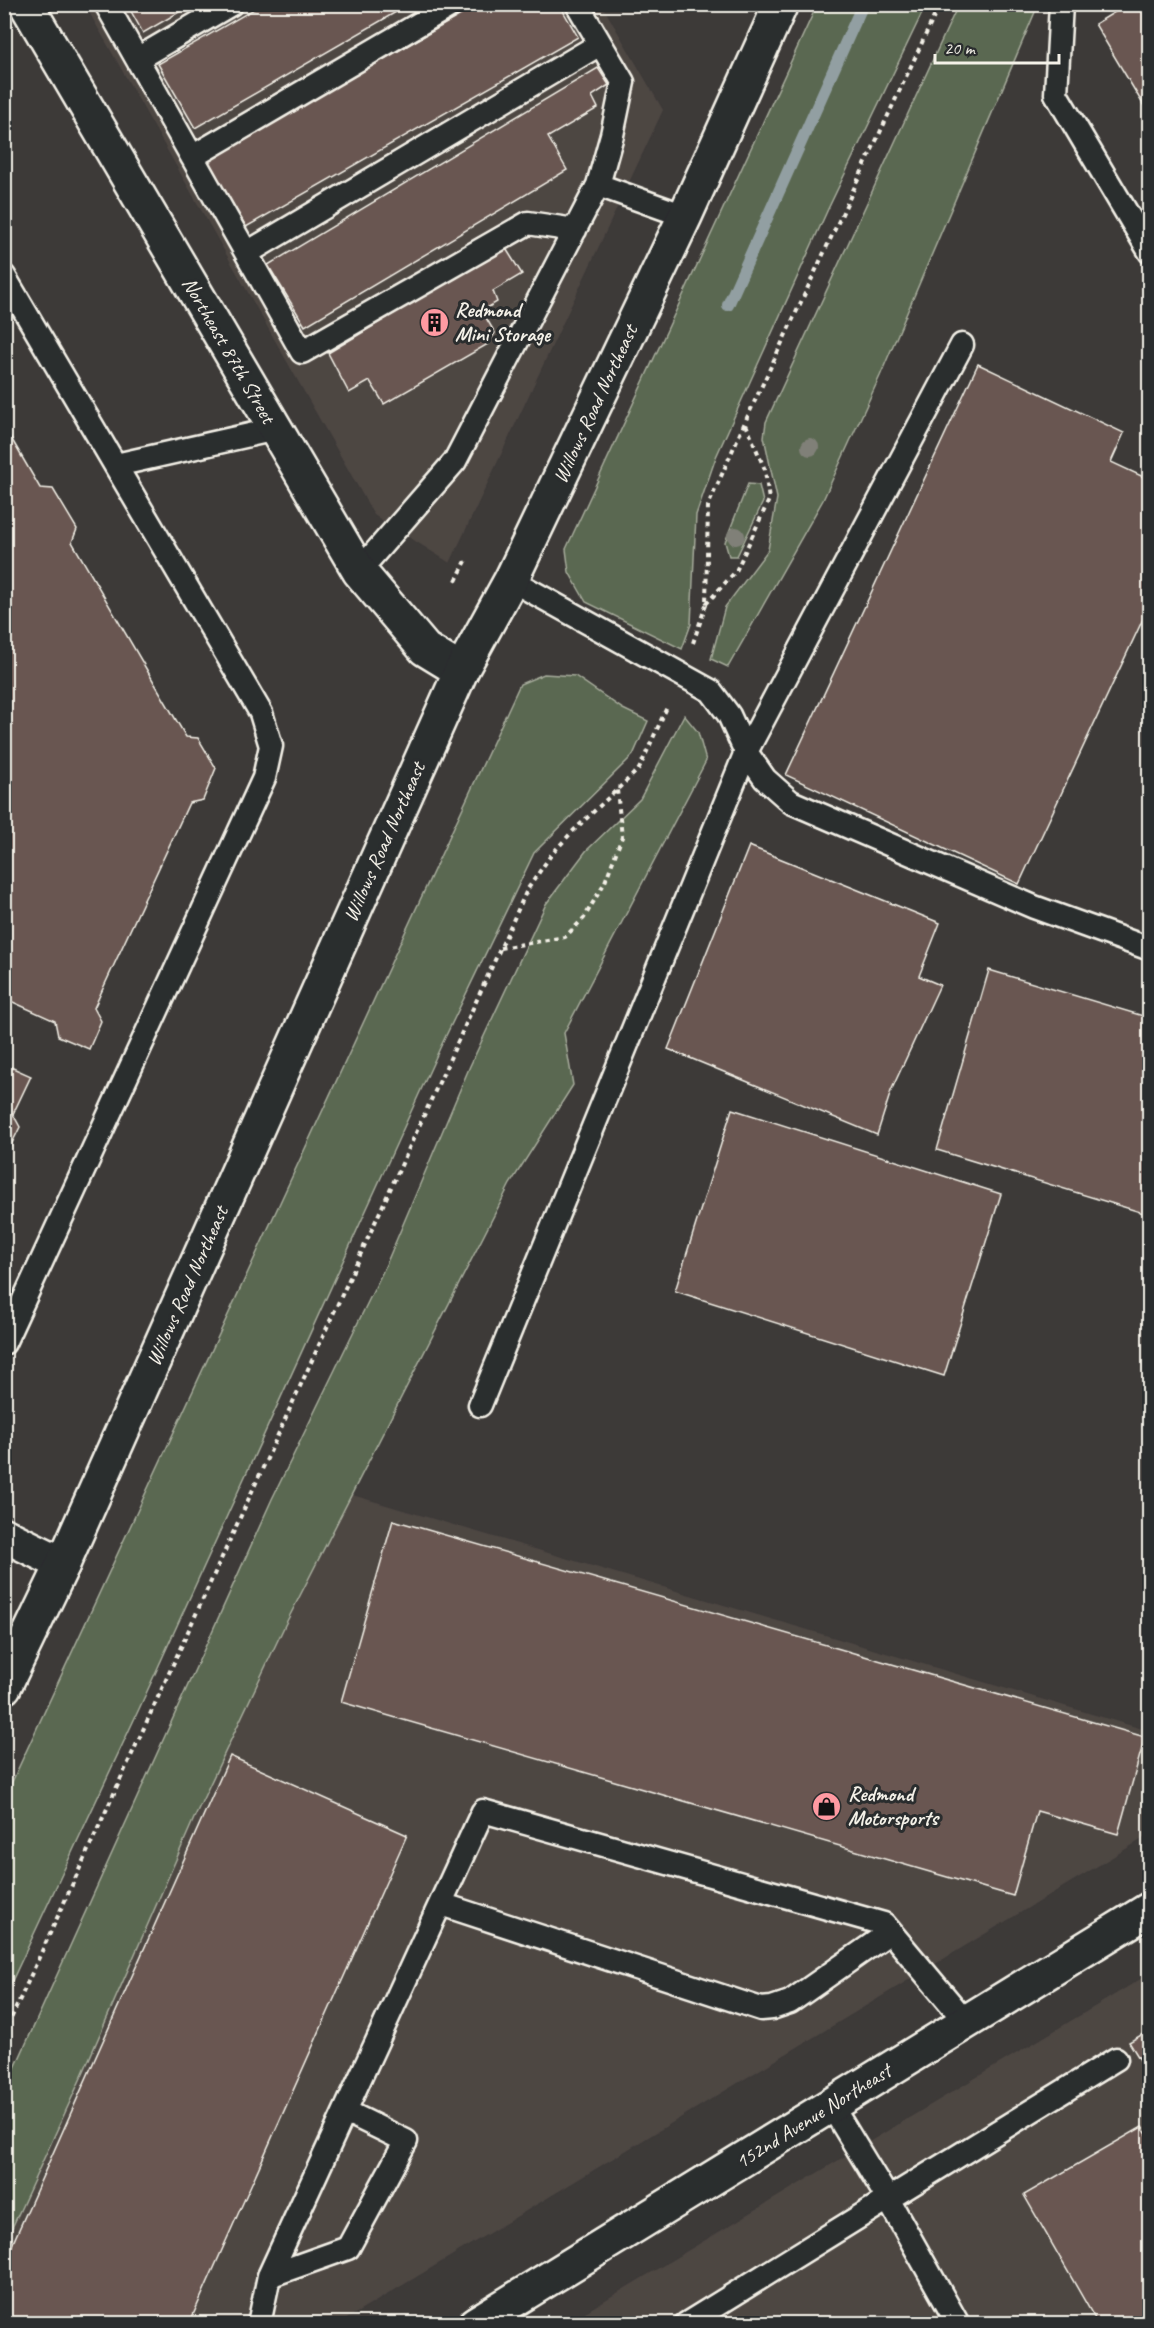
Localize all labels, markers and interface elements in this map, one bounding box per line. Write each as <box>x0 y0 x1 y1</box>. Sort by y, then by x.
scale bar <box>935 27 1060 65</box>
text: 20 m <box>944 37 977 59</box>
street label: Northeast 87th Street <box>177 272 282 429</box>
place label: Redmond Mini Storage <box>455 297 552 347</box>
building icon: Redmond Mini Storage <box>418 306 450 338</box>
street label: Willows Road Northeast <box>547 319 644 487</box>
street label: Willows Road Northeast <box>337 756 432 926</box>
street label: Willows Road Northeast <box>140 1200 235 1370</box>
place label: Redmond Motorsports <box>848 1781 940 1831</box>
shop icon: Redmond Motorsports <box>811 1790 843 1822</box>
street label: 152nd Avenue Northeast <box>730 2056 898 2174</box>

